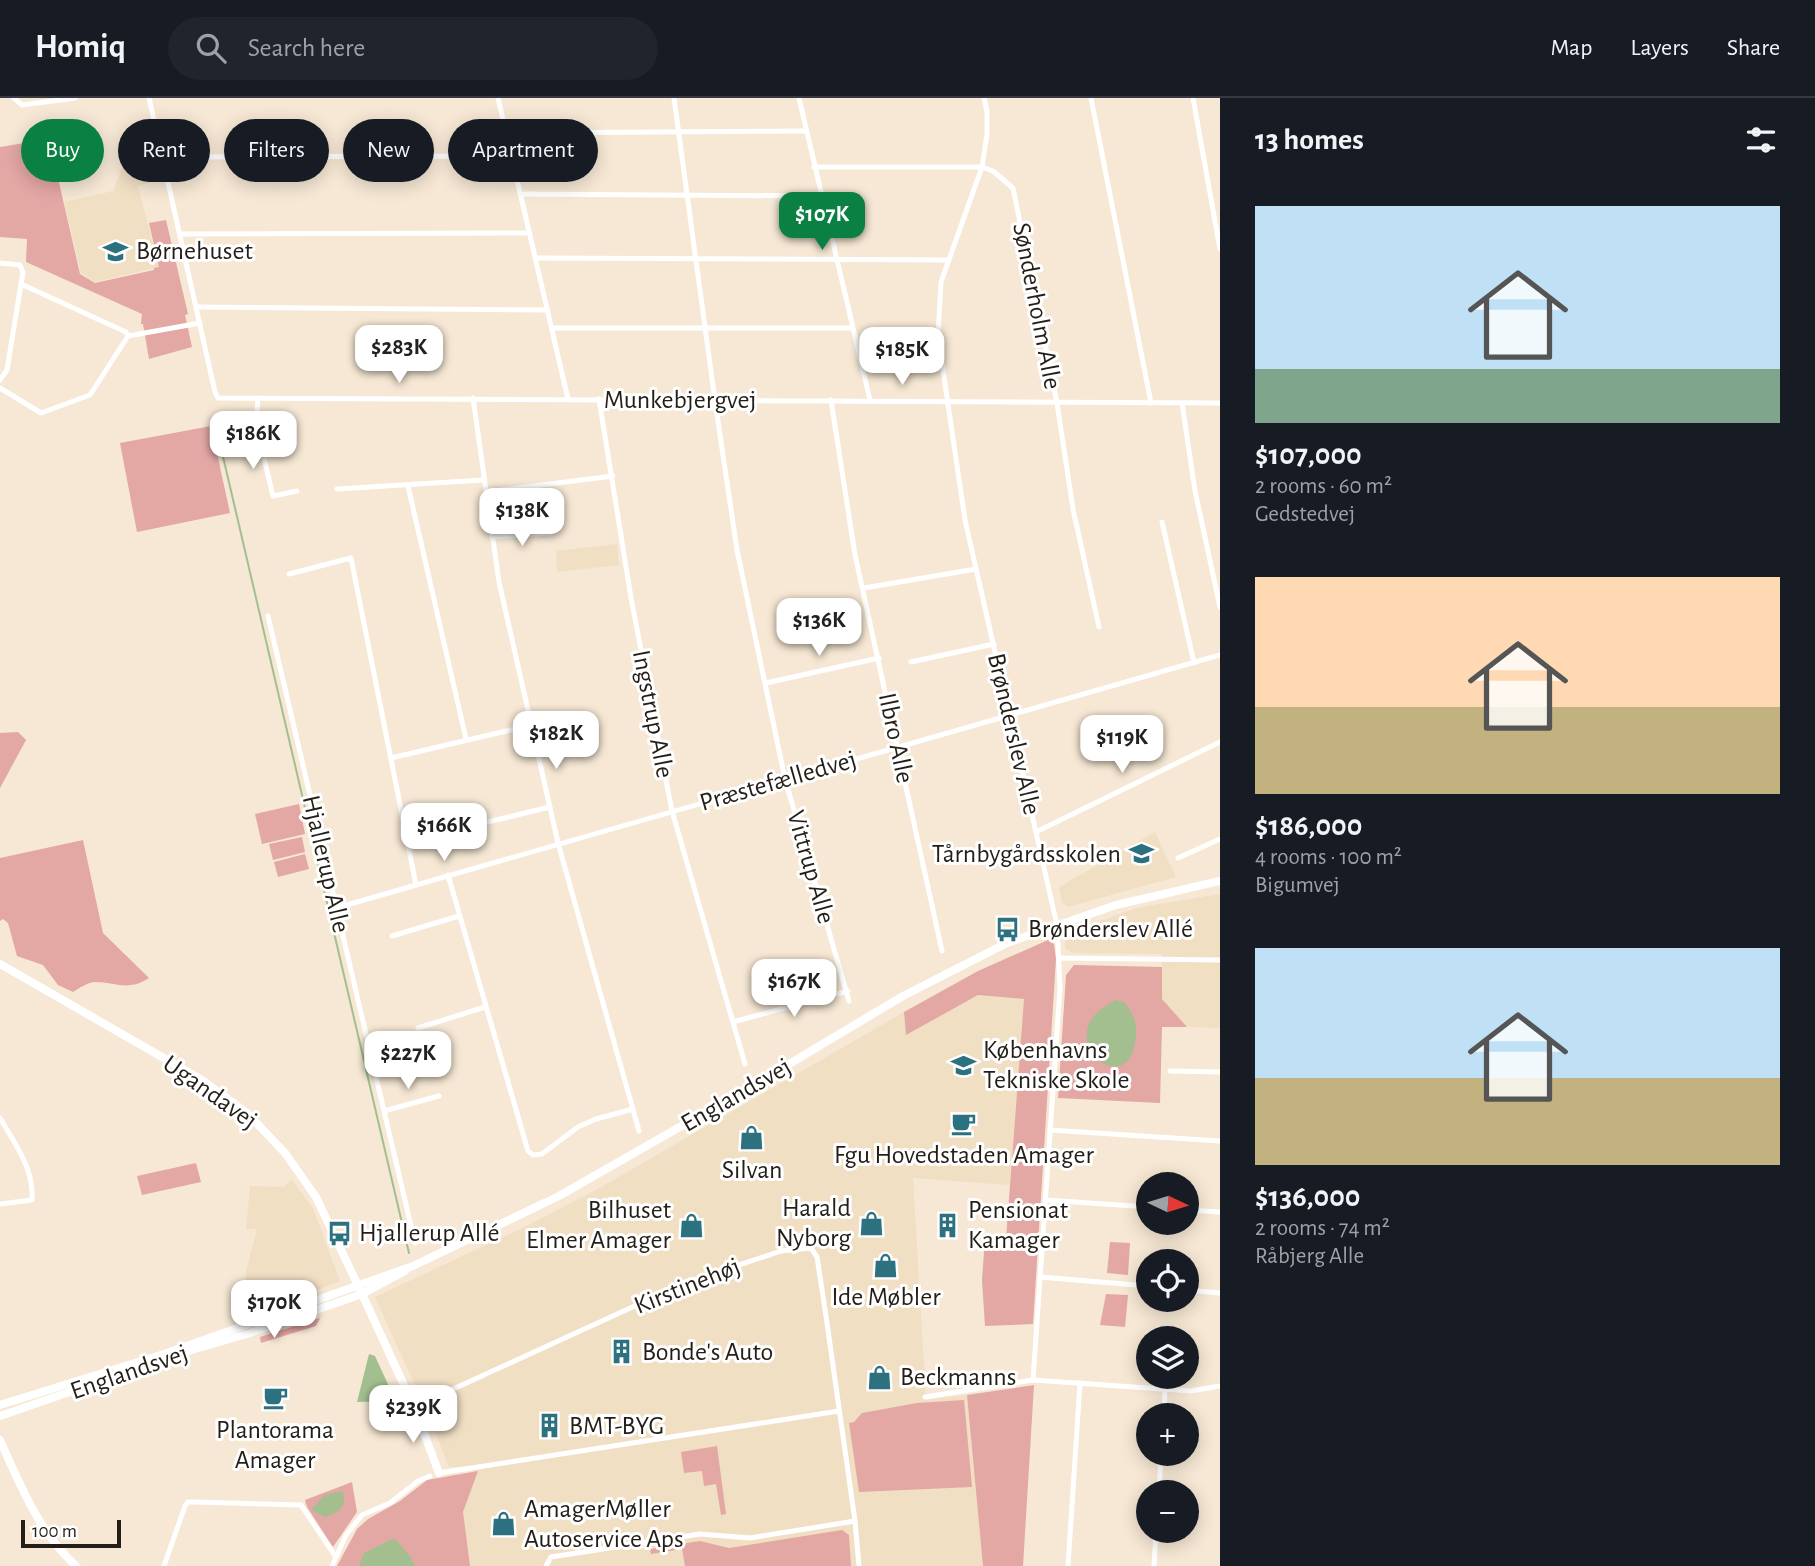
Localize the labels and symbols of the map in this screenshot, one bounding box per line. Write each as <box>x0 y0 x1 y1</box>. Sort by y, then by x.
pin: $107K <box>773 192 871 252</box>
street label: Sønderholm Alle <box>1008 220 1066 392</box>
school or university icon: Børnehuset <box>102 237 130 265</box>
place label: Børnehuset <box>136 238 253 264</box>
pin: $283K <box>350 326 448 385</box>
pin: $185K <box>853 328 951 387</box>
street label: Munkebjergvej <box>604 387 756 413</box>
pin: $186K <box>204 412 302 471</box>
pin: $138K <box>473 489 571 548</box>
pin: $136K <box>770 598 868 658</box>
street label: Ingstrup Alle <box>628 648 678 780</box>
street label: Brønderslev Alle <box>983 651 1045 817</box>
street label: Ilbro Alle <box>874 690 918 786</box>
pin: $182K <box>507 712 605 771</box>
pin: $119K <box>1073 716 1171 775</box>
street label: Præstefælledvej <box>697 746 859 816</box>
street label: Hjallerup Alle <box>298 793 354 935</box>
pin: $166K <box>395 804 493 863</box>
street label: Vittrup Alle <box>782 807 840 927</box>
school or university icon: Tårnbygårdsskolen <box>1127 840 1155 868</box>
place label: Tårnbygårdsskolen <box>932 841 1121 867</box>
bus stop icon: Brønderslev Allé <box>994 915 1022 943</box>
place label: Brønderslev Allé <box>1028 916 1193 942</box>
pin: $167K <box>745 960 843 1019</box>
pin: $227K <box>359 1032 457 1091</box>
place label: Københavns Tekniske Skole <box>983 1037 1130 1093</box>
street label: Ugandavej <box>158 1050 262 1134</box>
school or university icon: Københavns Tekniske Skole <box>949 1051 977 1079</box>
street label: Englandsvej <box>676 1053 796 1137</box>
cafe icon: Fgu Hovedstaden Amager <box>950 1109 978 1137</box>
shop icon: Silvan <box>738 1124 766 1152</box>
place label: Fgu Hovedstaden Amager <box>834 1142 1095 1168</box>
place label: Silvan <box>722 1157 782 1183</box>
north arrow <box>1136 1172 1199 1236</box>
place label: Harald Nyborg <box>776 1195 851 1251</box>
place label: Bilhuset Elmer Amager <box>526 1197 672 1253</box>
place label: Pensionat Kamager <box>968 1197 1068 1253</box>
shop icon: Harald Nyborg <box>857 1209 885 1237</box>
shop icon: Bilhuset Elmer Amager <box>677 1211 705 1239</box>
building icon: Pensionat Kamager <box>934 1211 962 1239</box>
bus stop icon: Hjallerup Allé <box>325 1219 353 1247</box>
place label: Hjallerup Allé <box>359 1220 500 1246</box>
shop icon: Ide Møbler <box>872 1251 900 1279</box>
street label: Kirstinehøj <box>630 1253 744 1319</box>
pin: $170K <box>225 1280 323 1340</box>
place label: Ide Møbler <box>831 1284 941 1310</box>
building icon: Bonde's Auto <box>608 1338 636 1366</box>
place label: Bonde's Auto <box>642 1339 773 1365</box>
street label: Englandsvej <box>67 1340 191 1404</box>
shop icon: Beckmanns <box>866 1363 894 1391</box>
place label: Beckmanns <box>900 1364 1016 1390</box>
cafe icon: Plantorama Amager <box>261 1384 289 1412</box>
pin: $239K <box>364 1386 462 1445</box>
building icon: BMT-BYG <box>535 1412 563 1440</box>
place label: BMT-BYG <box>569 1413 664 1439</box>
place label: Plantorama Amager <box>216 1417 334 1473</box>
place label: AmagerMøller Autoservice Aps <box>524 1496 684 1552</box>
shop icon: AmagerMøller Autoservice Aps <box>490 1510 518 1538</box>
scale bar <box>21 1517 121 1549</box>

